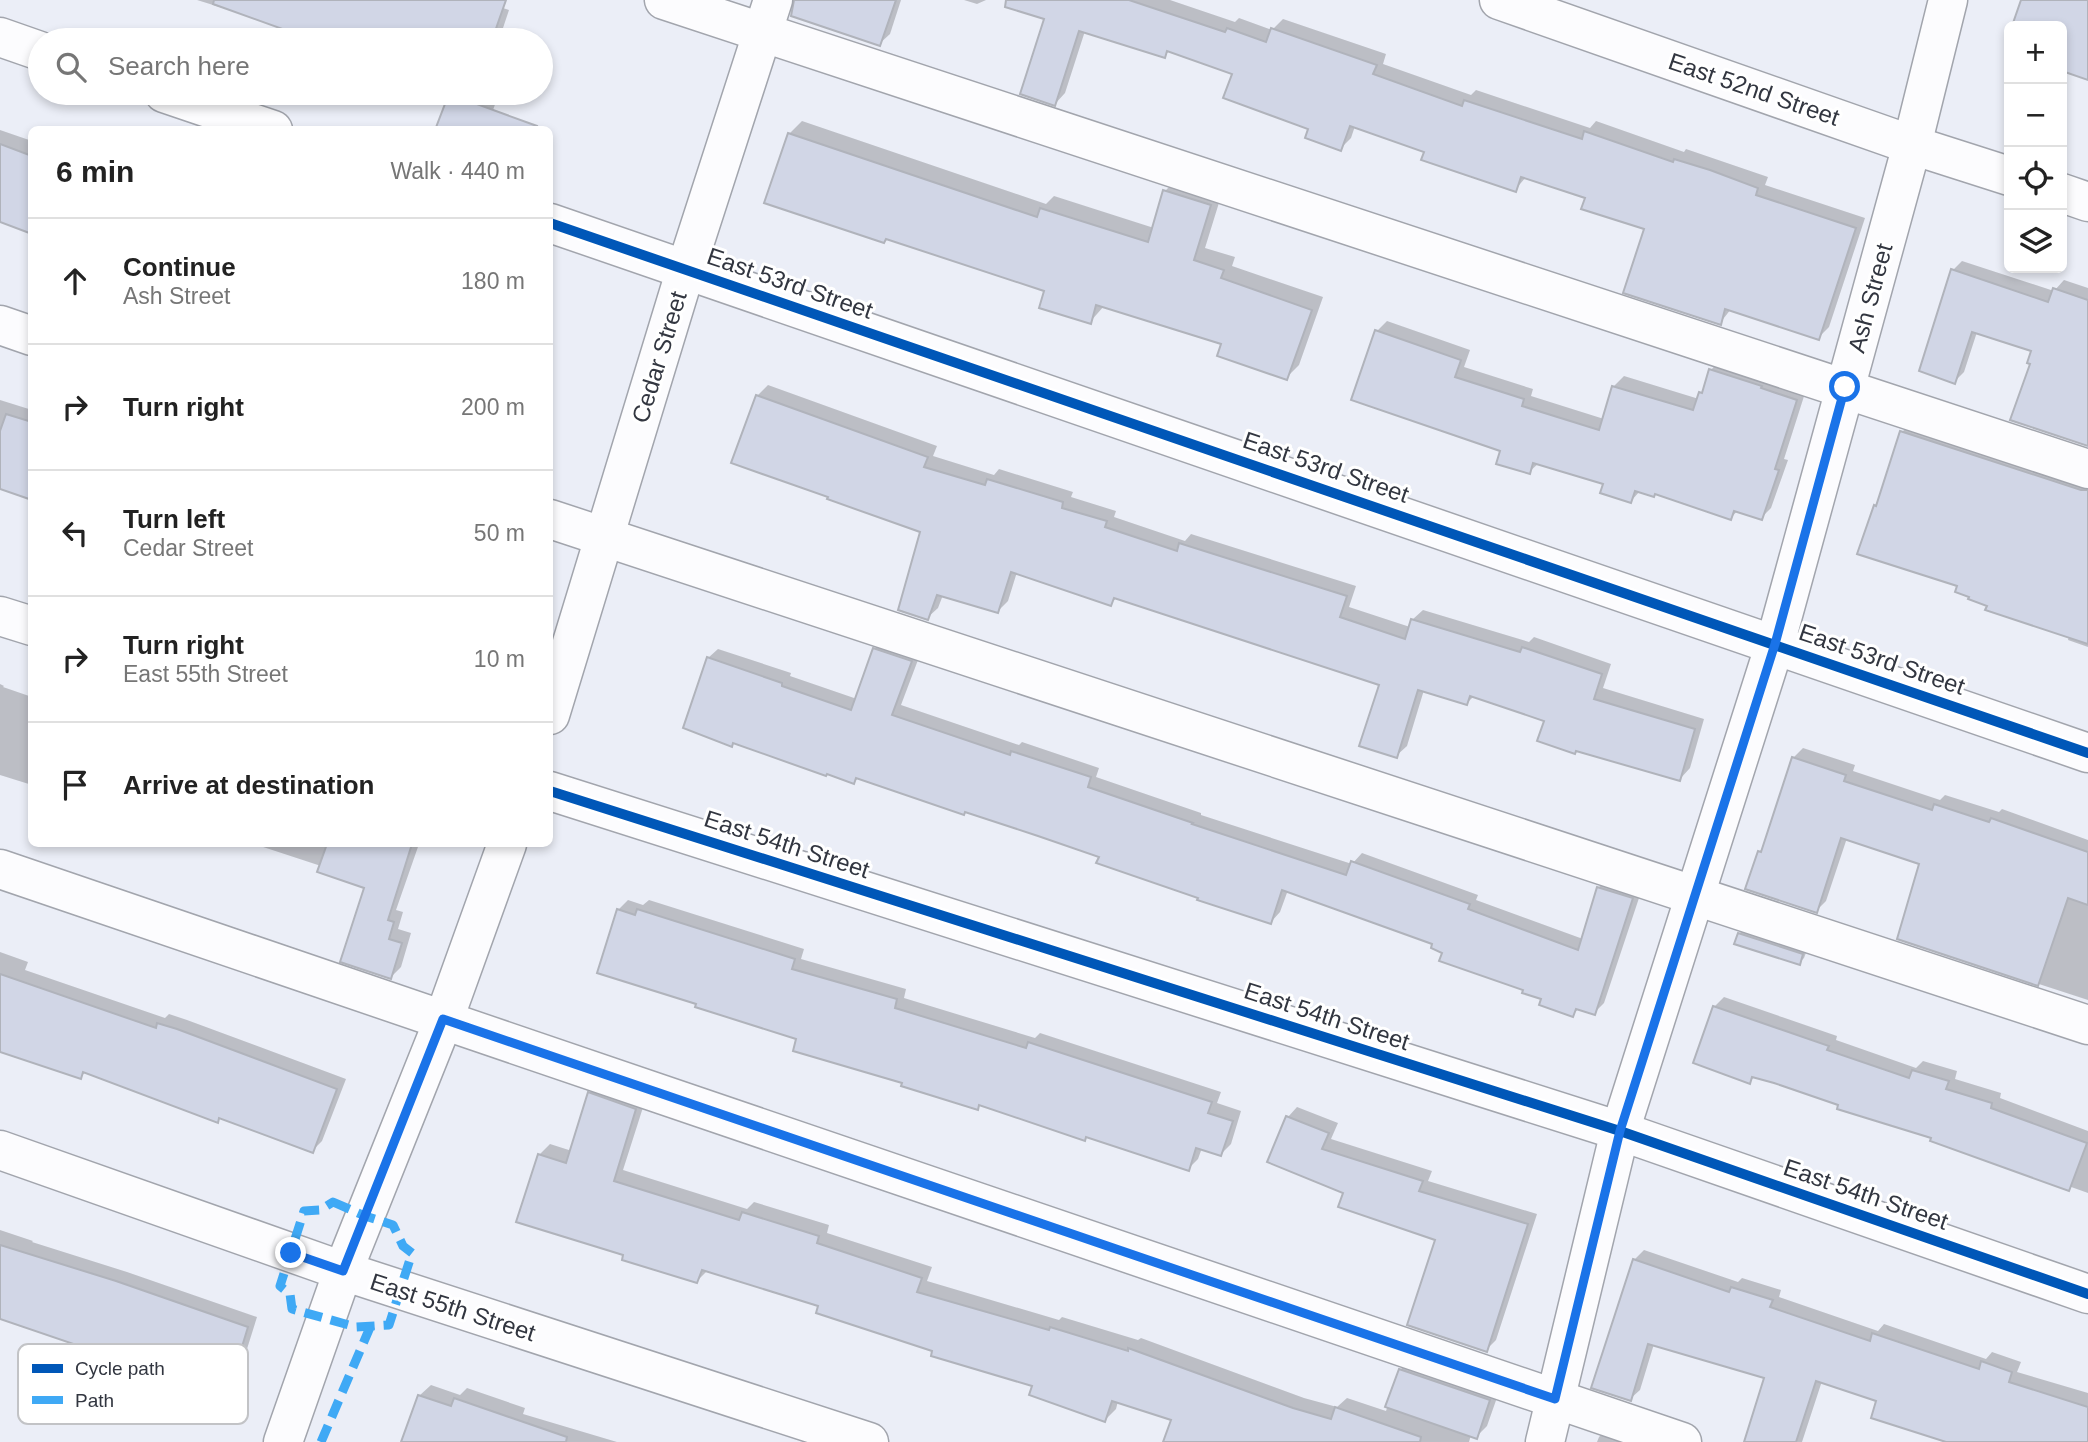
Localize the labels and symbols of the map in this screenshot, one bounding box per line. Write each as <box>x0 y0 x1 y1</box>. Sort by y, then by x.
street label: East 52nd Street <box>1665 47 1843 131</box>
street label: Ash Street <box>1842 240 1898 356</box>
street label: East 53rd Street <box>704 242 877 324</box>
street label: Cedar Street <box>626 288 692 426</box>
route start <box>1829 371 1860 402</box>
street label: East 53rd Street <box>1240 426 1413 508</box>
street label: East 53rd Street <box>1796 618 1969 700</box>
street label: East 54th Street <box>701 805 873 884</box>
street label: East 54th Street <box>1241 977 1413 1056</box>
street label: East 54th Street <box>1780 1153 1952 1235</box>
route end <box>275 1237 306 1268</box>
street label: East 55th Street <box>367 1268 539 1347</box>
legend <box>18 1344 248 1424</box>
text: Cycle path <box>75 1358 165 1379</box>
text: Path <box>75 1390 114 1411</box>

